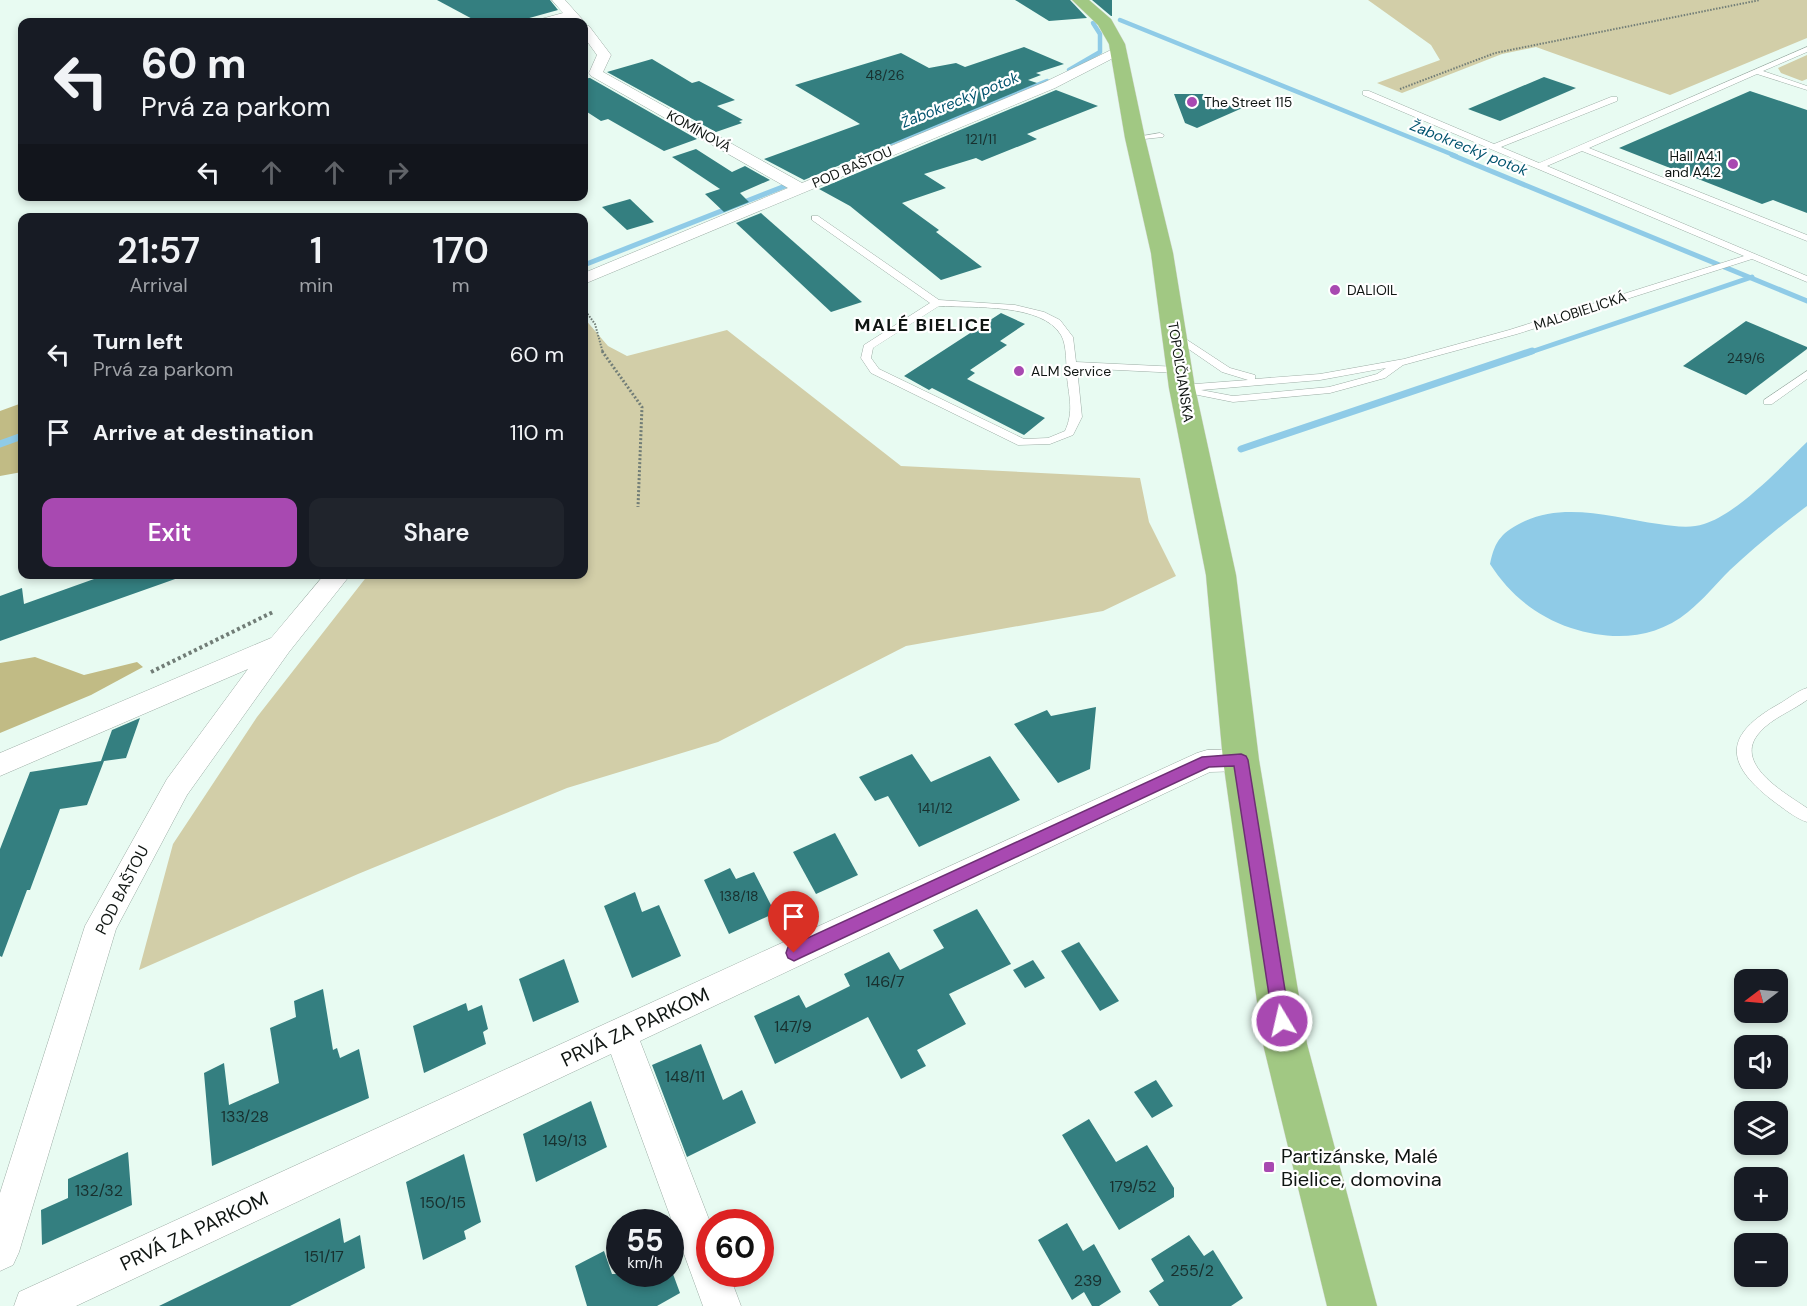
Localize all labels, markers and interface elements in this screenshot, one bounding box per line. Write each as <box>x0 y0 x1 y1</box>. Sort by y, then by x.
text: 60 m <box>141 36 247 91</box>
icon: left <box>42 42 120 120</box>
house number: 48/26 <box>866 66 904 84</box>
water label: Žabokrecký potok <box>898 67 1022 133</box>
text: Prvá za parkom <box>141 89 331 124</box>
place label: The Street 115 <box>1204 93 1292 111</box>
marker: The Street 115 <box>1185 95 1199 109</box>
street label: KOMÍNOVÁ <box>664 106 734 156</box>
water label: Žabokrecký potok <box>1407 115 1531 181</box>
house number: 121/11 <box>965 130 997 148</box>
street label: POD BAŠTOU <box>809 142 895 192</box>
place label: Hall A4.1 and A4.2 <box>1664 147 1721 181</box>
icon: left <box>192 156 225 189</box>
icon: ahead <box>255 156 288 189</box>
icon: ahead <box>318 156 351 189</box>
icon: right <box>381 156 414 189</box>
marker: Hall A4.1 and A4.2 <box>1726 157 1740 171</box>
text: 21:57 <box>117 227 200 274</box>
text: 1 <box>310 227 322 274</box>
text: 170 <box>432 227 489 274</box>
text: Arrival <box>129 272 188 298</box>
text: min <box>299 272 333 298</box>
text: m <box>452 272 470 298</box>
place label: DALIOIL <box>1347 281 1397 299</box>
marker: DALIOIL <box>1328 283 1342 297</box>
street label: MALOBIELICKÁ <box>1531 288 1629 334</box>
district label: MALÉ BIELICE <box>854 313 992 337</box>
street label: TOPOĽČIANSKA <box>1164 320 1198 424</box>
text: Turn left <box>93 327 183 356</box>
icon: left <box>42 338 75 371</box>
text: 60 m <box>510 340 564 369</box>
house number: 249/6 <box>1727 349 1765 367</box>
text: Prvá za parkom <box>93 356 233 382</box>
place label: ALM Service <box>1031 362 1111 380</box>
marker: ALM Service <box>1012 364 1026 378</box>
icon: arrive <box>42 416 75 449</box>
text: Arrive at destination <box>93 418 314 447</box>
text: 110 m <box>510 418 564 447</box>
button: Exit <box>42 498 297 567</box>
button: Share <box>309 498 564 567</box>
house number: 141/12 <box>917 799 953 817</box>
street label: POD BAŠTOU <box>91 842 153 938</box>
house number: 138/18 <box>719 887 759 905</box>
pin <box>768 891 819 953</box>
icon: arrive <box>777 900 810 933</box>
north arrow <box>1734 969 1788 1023</box>
map controls <box>1734 969 1788 1287</box>
house number: 146/7 <box>866 971 904 992</box>
street label: PRVÁ ZA PARKOM <box>557 981 713 1073</box>
position arrow <box>1250 989 1314 1053</box>
house number: 147/9 <box>774 1016 812 1037</box>
button: sound <box>1734 1035 1788 1089</box>
house number: 148/11 <box>665 1066 705 1087</box>
button: layers <box>1734 1101 1788 1155</box>
house number: 133/28 <box>221 1106 269 1127</box>
house number: 149/13 <box>543 1130 587 1151</box>
place label: Partizánske, Malé Bielice, domovina <box>1281 1143 1442 1192</box>
marker: Partizánske, Malé Bielice, domovina <box>1262 1160 1276 1174</box>
button: + <box>1734 1167 1788 1221</box>
house number: 179/52 <box>1110 1176 1156 1197</box>
house number: 132/32 <box>75 1180 123 1201</box>
street label: PRVÁ ZA PARKOM <box>116 1185 272 1277</box>
house number: 150/15 <box>420 1192 466 1213</box>
speed limit sign: 60 <box>696 1209 774 1287</box>
text: 55 <box>626 1221 664 1260</box>
button: − <box>1734 1233 1788 1287</box>
house number: 151/17 <box>304 1246 344 1267</box>
text: km/h <box>627 1253 663 1273</box>
house number: 255/2 <box>1170 1260 1214 1281</box>
house number: 239 <box>1074 1270 1102 1291</box>

